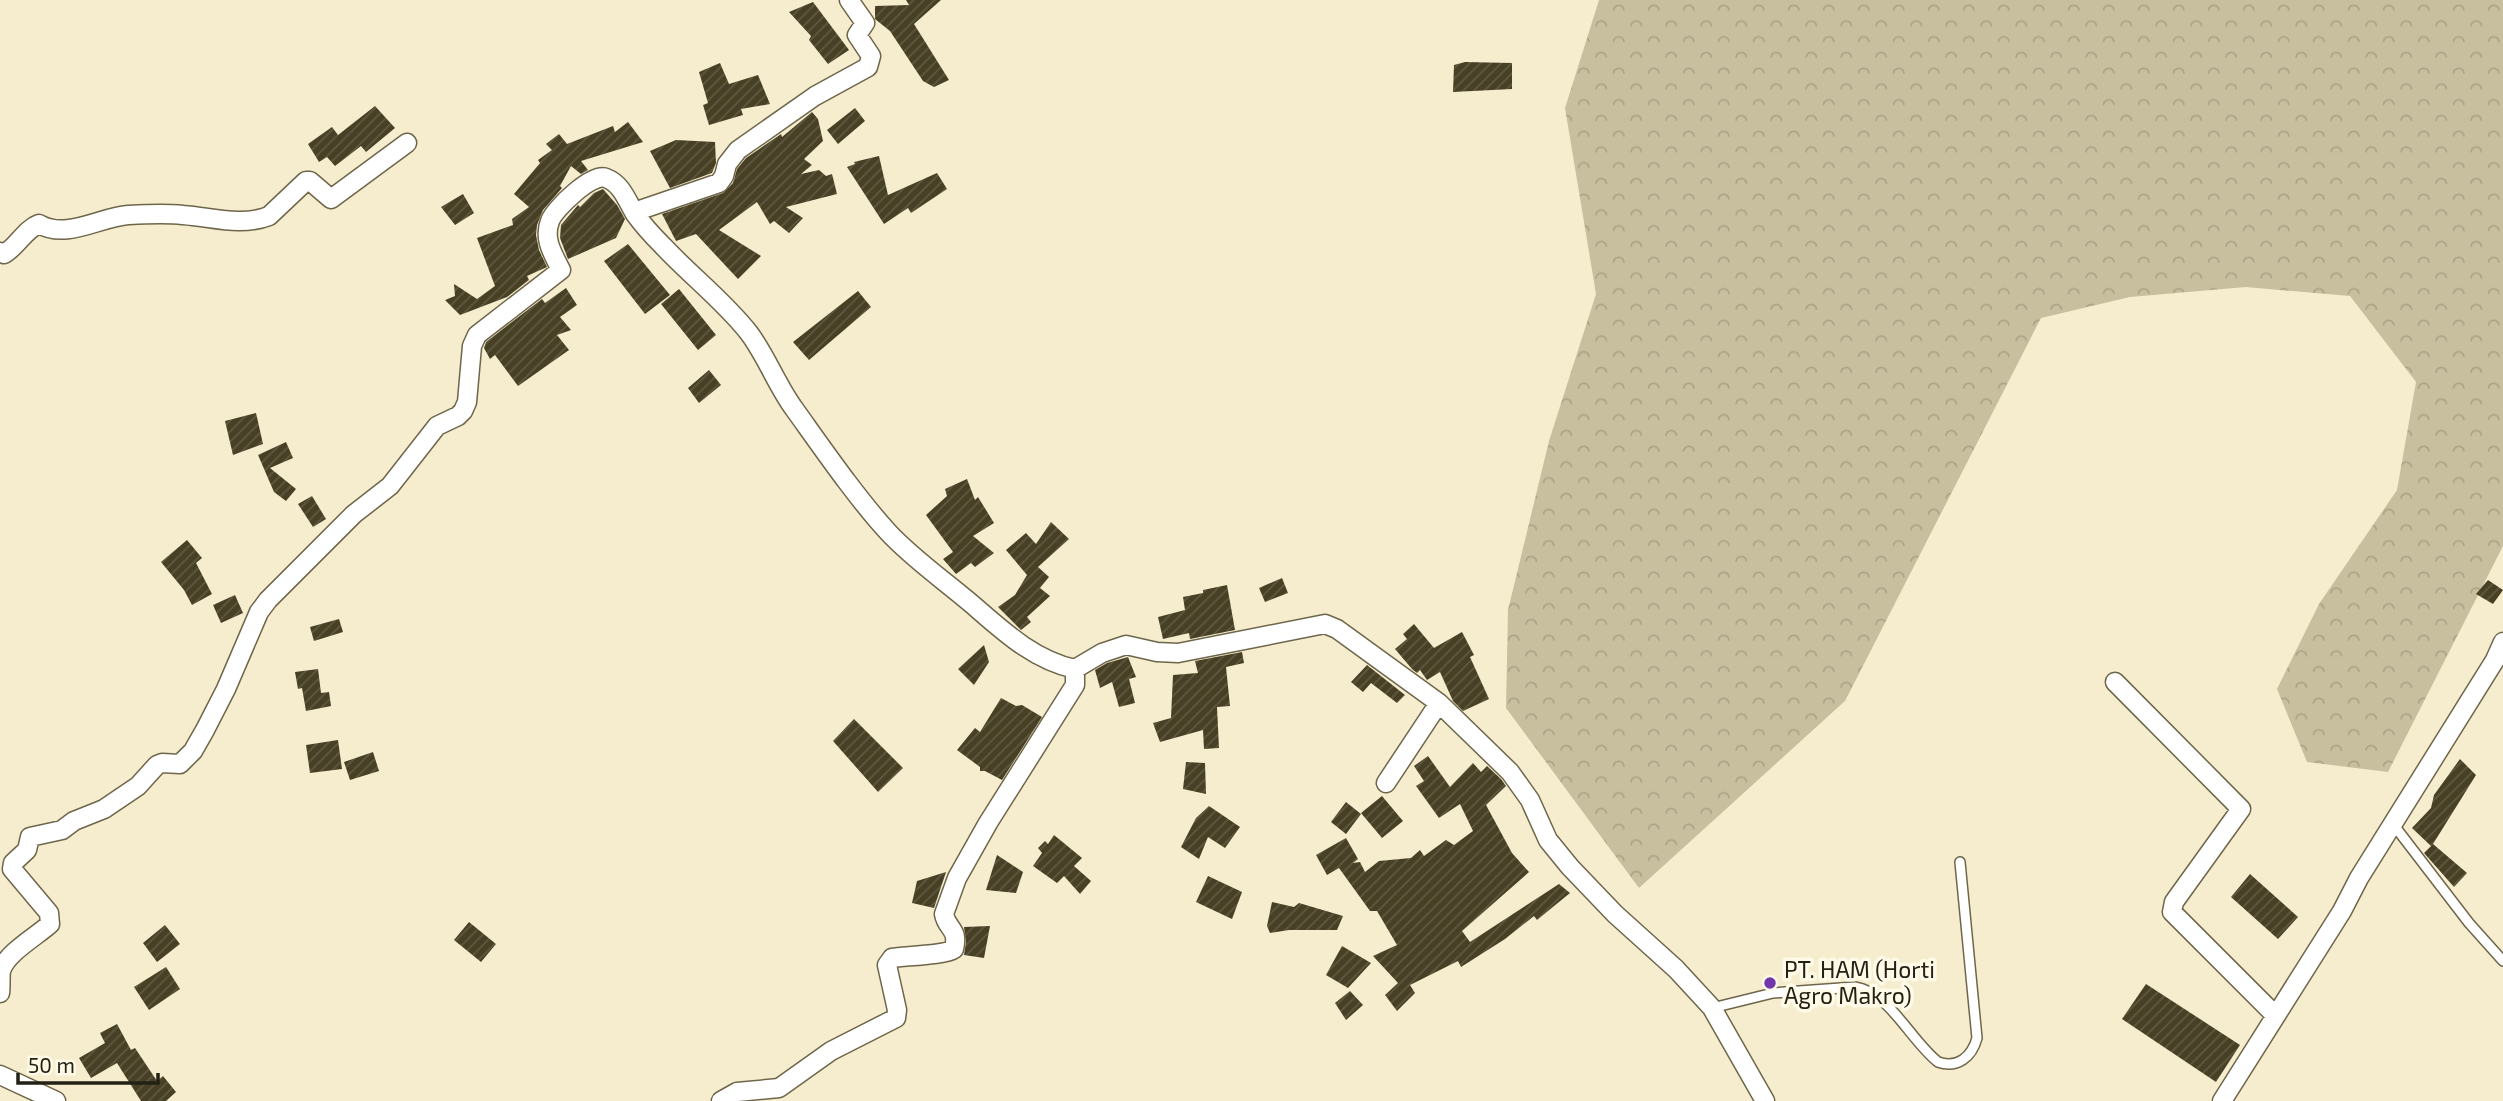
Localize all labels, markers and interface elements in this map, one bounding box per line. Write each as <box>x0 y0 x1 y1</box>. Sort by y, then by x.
place label: PT. HAM (Horti Agro Makro) <box>1784 955 1935 1009</box>
marker: PT. HAM (Horti Agro Makro) <box>1762 975 1778 991</box>
scale bar <box>18 1042 158 1086</box>
text: 50 m <box>28 1052 75 1077</box>

